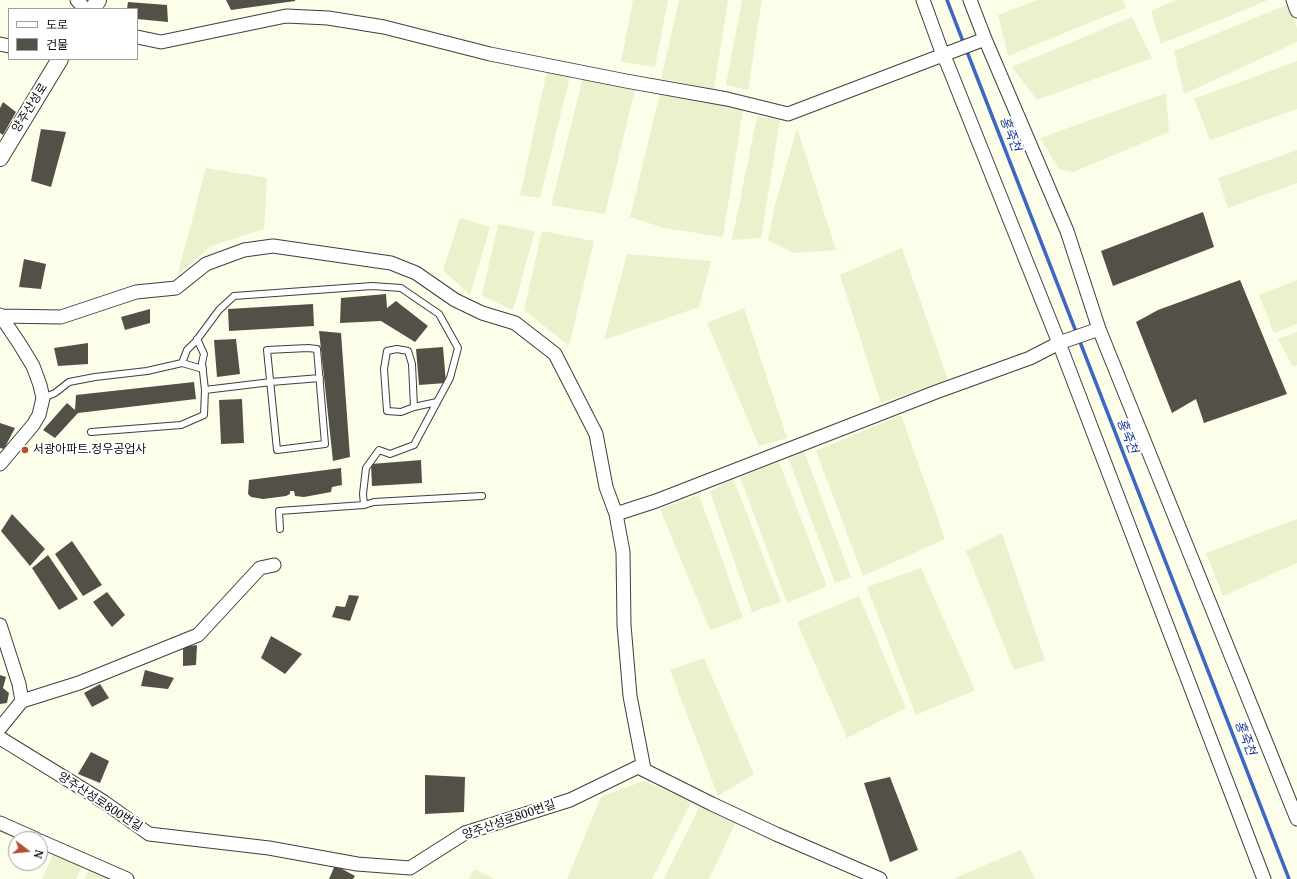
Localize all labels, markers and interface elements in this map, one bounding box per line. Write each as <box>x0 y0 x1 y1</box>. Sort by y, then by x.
legend <box>8 8 138 60</box>
text: 도로 <box>46 16 68 33</box>
text: 건물 <box>46 36 68 53</box>
street label: 양주산성로 <box>9 81 51 135</box>
water label: 홍죽천 <box>996 114 1024 154</box>
water label: 홍죽천 <box>1113 416 1141 456</box>
place label: 서광아파트.정우공업사 <box>33 443 146 457</box>
marker: 서광아파트.정우공업사 <box>20 445 30 455</box>
water label: 홍죽천 <box>1231 718 1259 758</box>
street label: 양주산성로800번길 <box>55 769 145 835</box>
street label: 양주산성로800번길 <box>461 797 557 843</box>
north arrow <box>8 831 48 871</box>
text: N <box>31 848 47 860</box>

